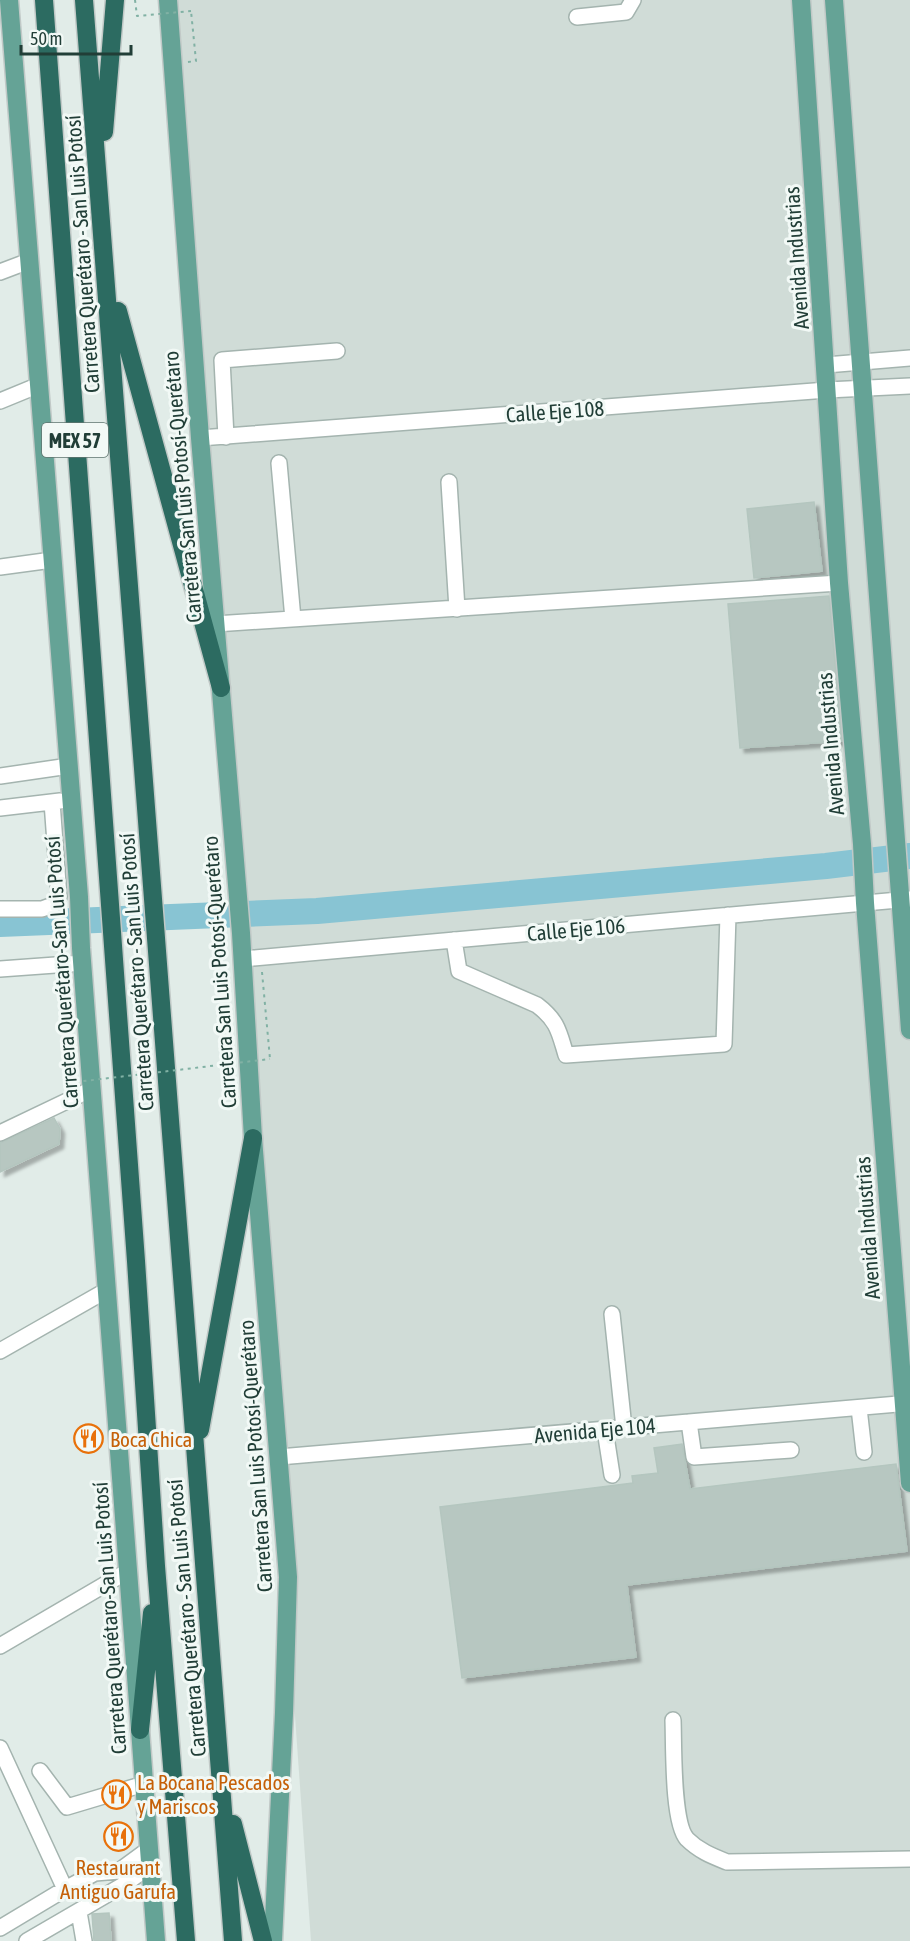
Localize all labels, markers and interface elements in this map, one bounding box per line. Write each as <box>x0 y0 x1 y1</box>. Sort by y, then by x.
scale bar <box>21 18 130 56</box>
text: 50 m <box>30 28 62 49</box>
street label: Carretera Querétaro - San Luis Potosí <box>60 114 104 394</box>
street label: Avenida Industrias <box>779 186 813 330</box>
street label: Carretera San Luis Potosí-Querétaro <box>158 350 206 624</box>
street label: Calle Eje 108 <box>505 396 605 426</box>
road number: MEX 57 <box>42 423 108 457</box>
street label: Avenida Industrias <box>812 672 848 816</box>
street label: Carretera Querétaro - San Luis Potosí <box>114 832 158 1112</box>
street label: Carretera Querétaro-San Luis Potosí <box>40 835 82 1109</box>
street label: Carretera San Luis Potosí-Querétaro <box>198 835 240 1109</box>
street label: Calle Eje 106 <box>526 913 626 945</box>
street label: Avenida Industrias <box>850 1156 884 1300</box>
street label: Carretera San Luis Potosí-Querétaro <box>234 1319 276 1593</box>
street label: Avenida Eje 104 <box>533 1413 657 1447</box>
restaurant icon: Boca Chica <box>73 1423 105 1455</box>
place label: Boca Chica <box>110 1427 192 1451</box>
street label: Carretera Querétaro - San Luis Potosí <box>162 1478 210 1758</box>
street label: Carretera Querétaro-San Luis Potosí <box>88 1481 130 1755</box>
place label: La Bocana Pescados y Mariscos <box>137 1770 290 1818</box>
restaurant icon: La Bocana Pescados y Mariscos <box>100 1778 132 1810</box>
restaurant icon: Restaurant Antiguo Garufa <box>102 1820 134 1852</box>
place label: Restaurant Antiguo Garufa <box>60 1855 176 1903</box>

